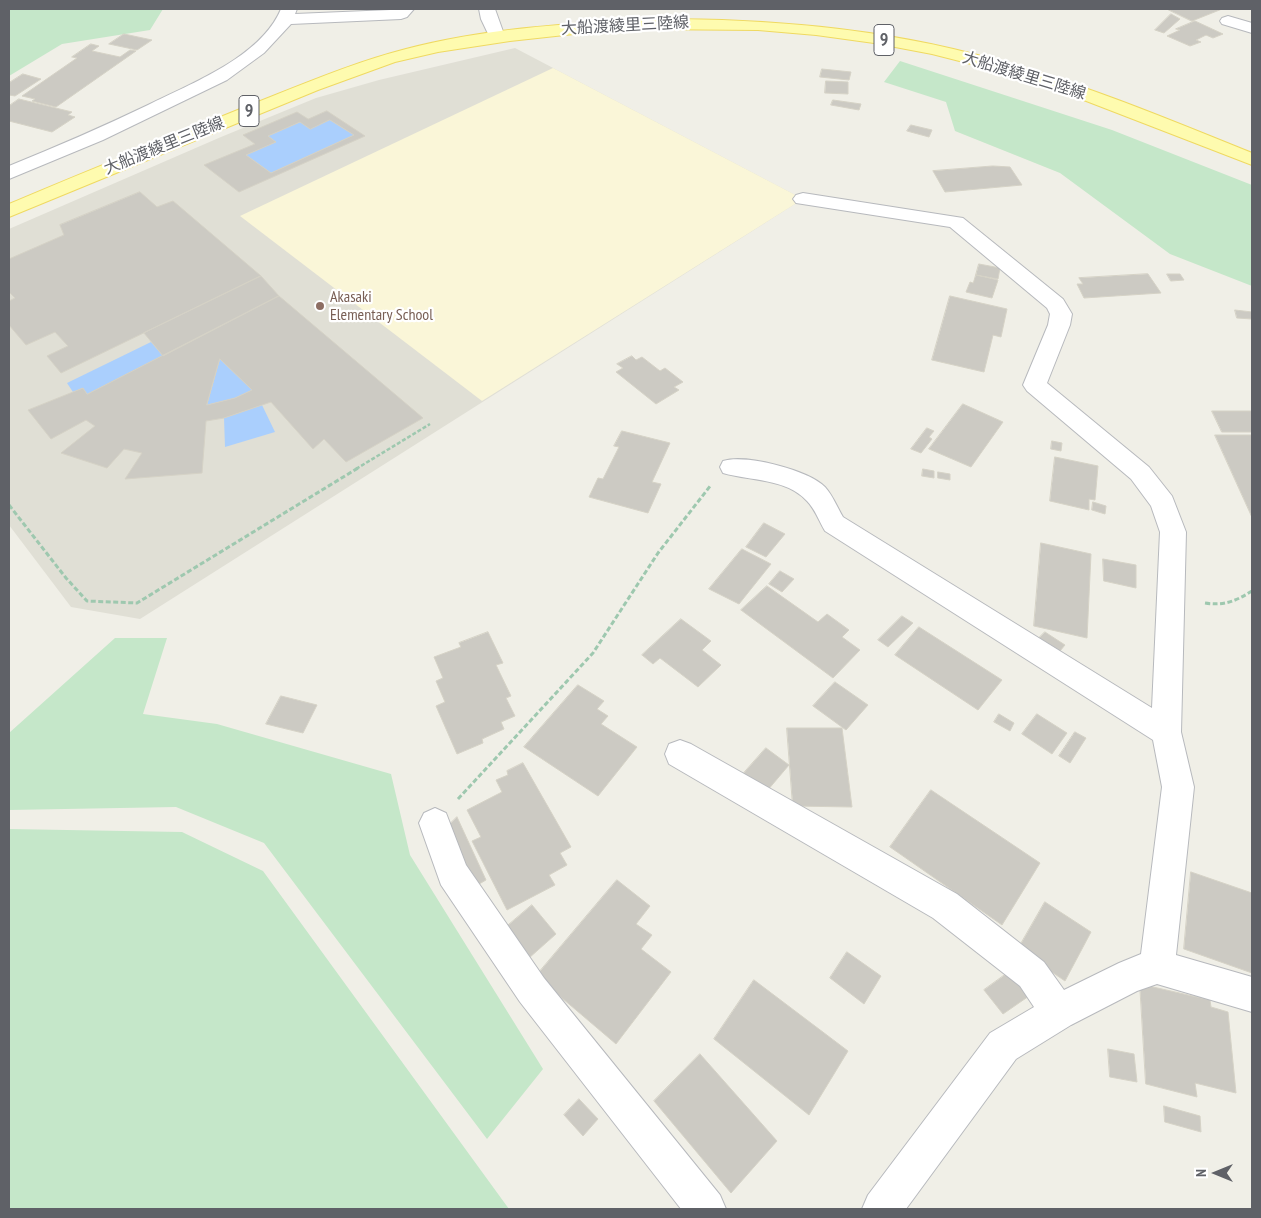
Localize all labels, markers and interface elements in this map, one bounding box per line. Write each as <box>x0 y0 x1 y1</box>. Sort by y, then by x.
street label: 大船渡綾里三陸線 <box>561 13 689 39</box>
road number: 9 <box>874 24 894 56</box>
street label: 大船渡綾里三陸線 <box>960 48 1088 104</box>
road number: 9 <box>239 95 259 126</box>
street label: 大船渡綾里三陸線 <box>101 113 227 179</box>
place label: Akasaki Elementary School <box>330 287 433 325</box>
marker: Akasaki Elementary School <box>314 300 326 312</box>
north arrow <box>1191 1148 1241 1198</box>
text: N <box>1192 1169 1210 1177</box>

